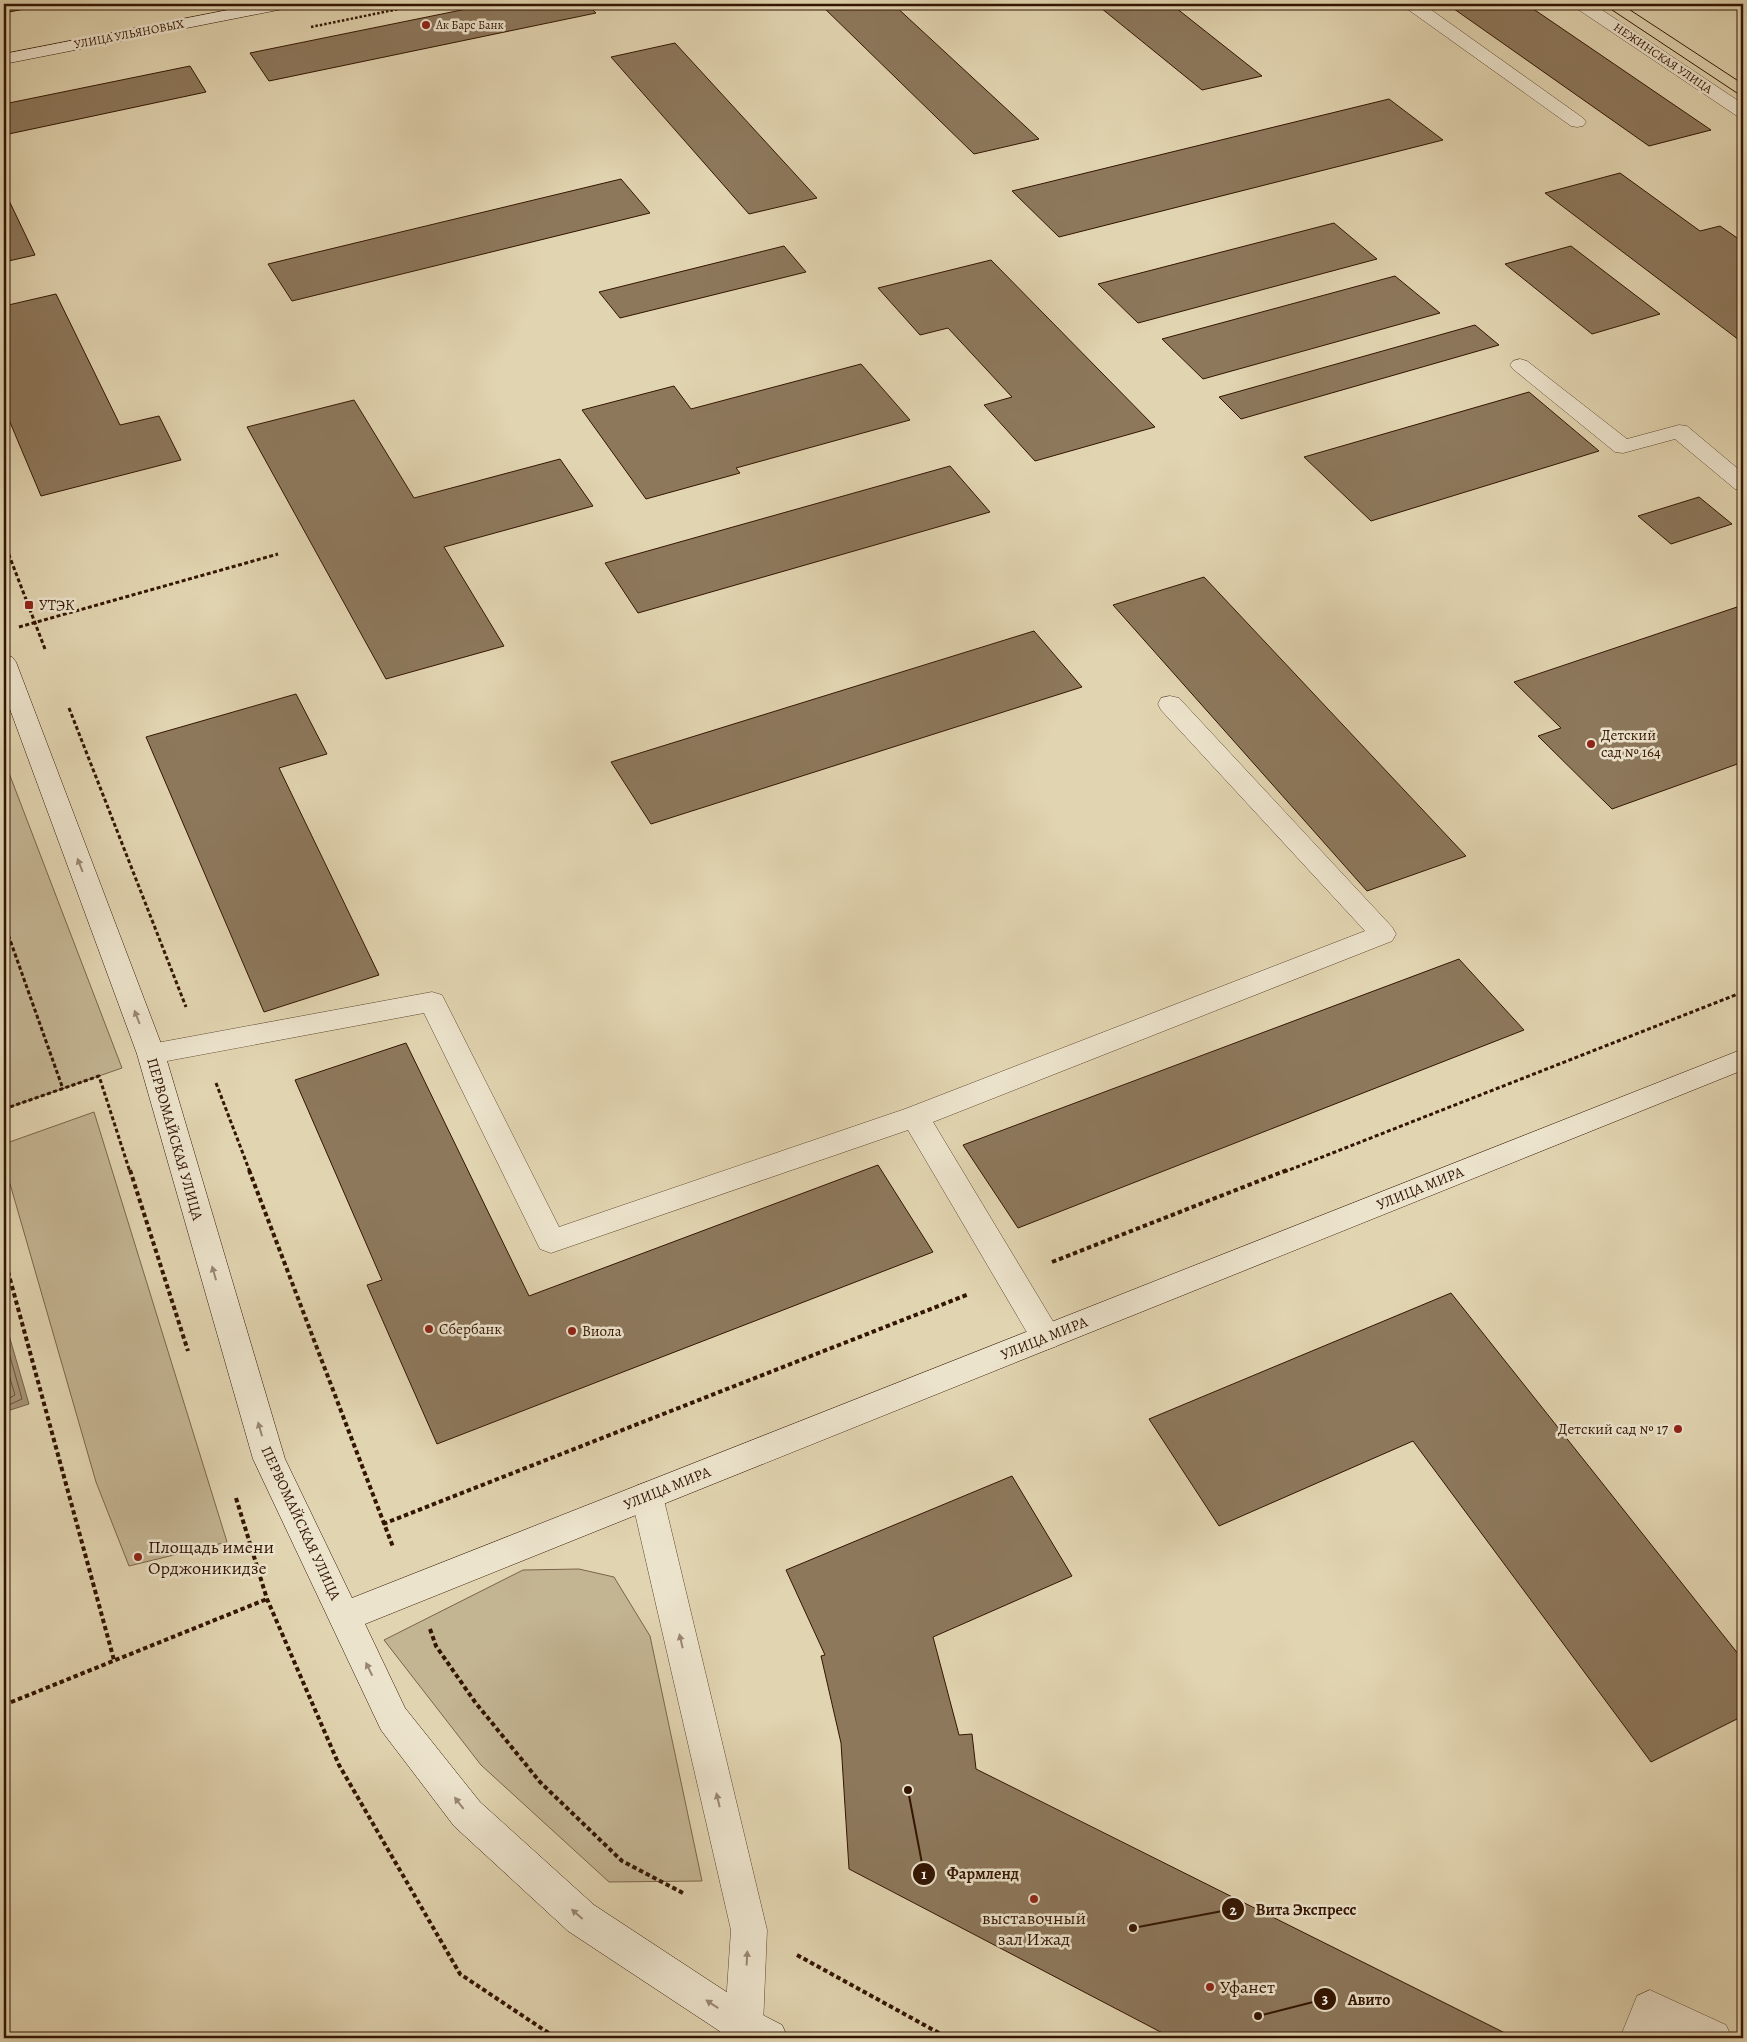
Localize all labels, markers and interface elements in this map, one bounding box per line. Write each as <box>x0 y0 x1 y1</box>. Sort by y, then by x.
street label: УЛИЦА УЛЬЯНОВЫХ <box>73 15 185 53</box>
place label: Ак Барс Банк <box>435 17 504 33</box>
marker: Ак Барс Банк <box>420 19 432 31</box>
street label: НЕЖИНСКАЯ УЛИЦА <box>1611 19 1716 98</box>
place label: УТЭК <box>39 595 75 615</box>
marker: УТЭК <box>23 599 35 611</box>
place label: Детский сад № 164 <box>1601 725 1661 762</box>
marker: Детский сад № 164 <box>1585 738 1597 750</box>
one-way arrow <box>76 857 84 872</box>
one-way arrow <box>133 1009 141 1024</box>
street label: ПЕРВОМАЙСКАЯ УЛИЦА <box>142 1055 208 1223</box>
street label: УЛИЦА МИРА <box>1374 1161 1467 1215</box>
one-way arrow <box>210 1265 218 1280</box>
street label: УЛИЦА МИРА <box>998 1311 1091 1365</box>
place label: Сбербанк <box>439 1319 502 1339</box>
place label: Виола <box>582 1321 622 1341</box>
marker: Сбербанк <box>423 1323 435 1335</box>
marker: Виола <box>566 1325 578 1337</box>
place label: Детский сад № 17 <box>1558 1419 1669 1439</box>
one-way arrow <box>255 1421 263 1436</box>
marker: Детский сад № 17 <box>1672 1423 1684 1435</box>
street label: ПЕРВОМАЙСКАЯ УЛИЦА <box>256 1443 346 1604</box>
street label: УЛИЦА МИРА <box>621 1461 714 1515</box>
place label: Площадь имени Орджоникидзе <box>148 1535 274 1580</box>
marker: Площадь имени Орджоникидзе <box>132 1551 144 1563</box>
one-way arrow <box>677 1634 685 1649</box>
one-way arrow <box>365 1662 373 1676</box>
one-way arrow <box>714 1792 722 1807</box>
one-way arrow <box>453 1797 464 1810</box>
callout: Фармленд <box>912 1858 1029 1889</box>
text: Фармленд <box>947 1863 1019 1885</box>
text: 1 <box>921 1864 927 1884</box>
marker: выставочный зал Ижад <box>1028 1893 1040 1905</box>
callout: Вита Экспресс <box>1221 1894 1367 1925</box>
text: Вита Экспресс <box>1256 1899 1357 1921</box>
text: 2 <box>1229 1900 1237 1920</box>
place label: выставочный зал Ижад <box>982 1906 1086 1951</box>
one-way arrow <box>571 1909 584 1920</box>
one-way arrow <box>744 1950 752 1966</box>
place label: Уфанет <box>1220 1975 1275 1999</box>
marker: Уфанет <box>1204 1981 1216 1993</box>
callout: Авито <box>1313 1984 1400 2015</box>
text: 3 <box>1322 1989 1328 2009</box>
text: Авито <box>1347 1989 1390 2011</box>
one-way arrow <box>706 1999 719 2009</box>

